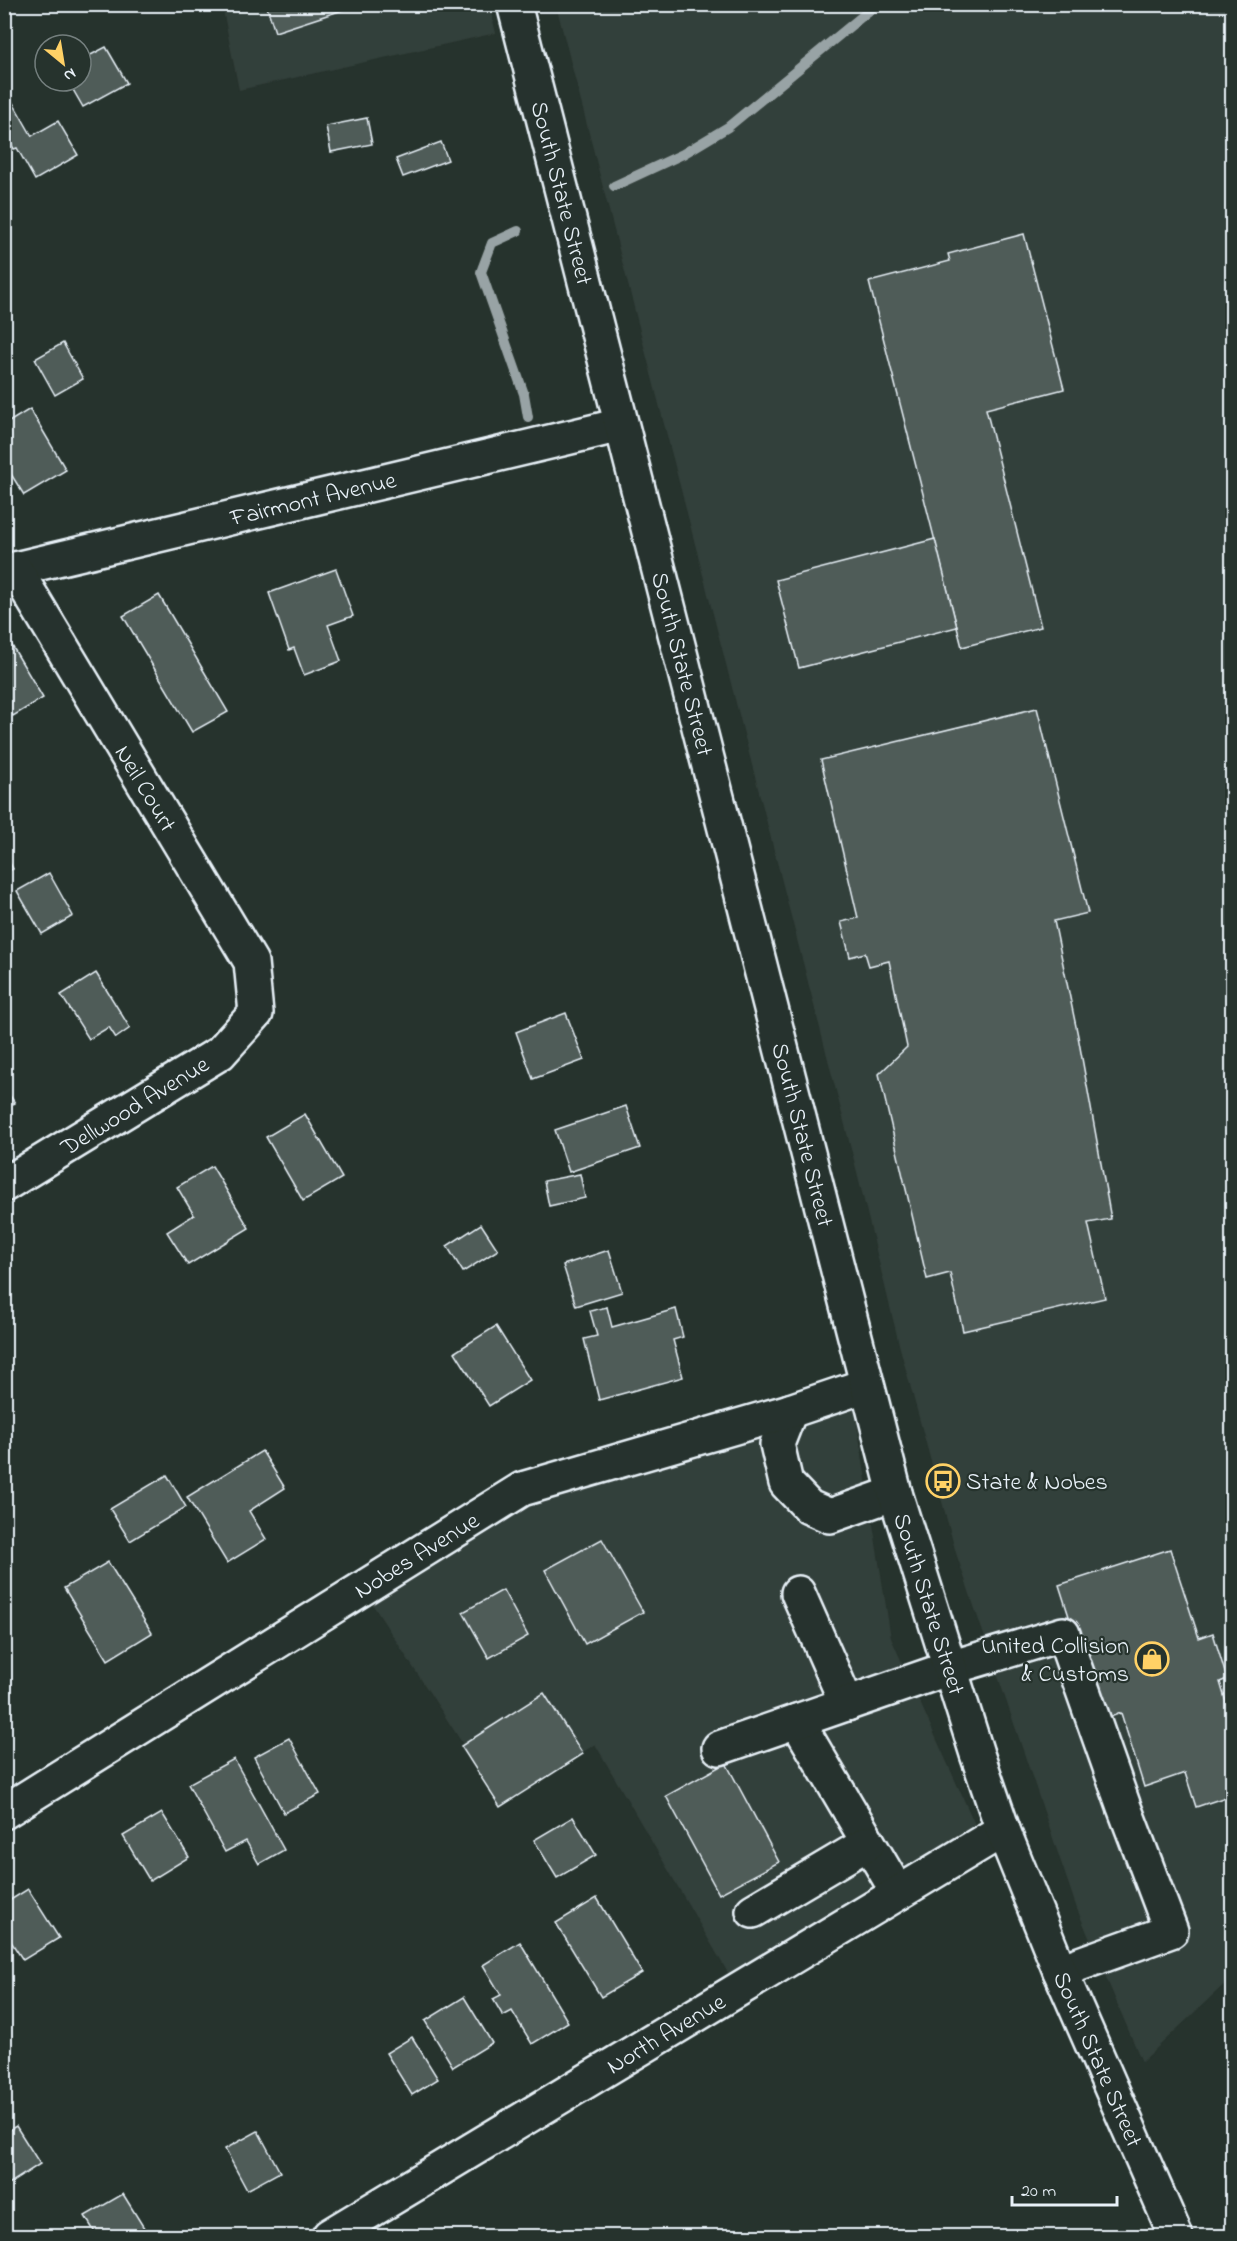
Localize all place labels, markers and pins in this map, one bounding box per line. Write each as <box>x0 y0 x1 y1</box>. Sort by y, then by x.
bus stop icon: State & Nobes <box>925 1463 961 1499</box>
place label: State & Nobes <box>966 1466 1108 1501</box>
place label: United Collision & Customs <box>981 1630 1129 1693</box>
shop icon: United Collision & Customs <box>1134 1641 1170 1677</box>

